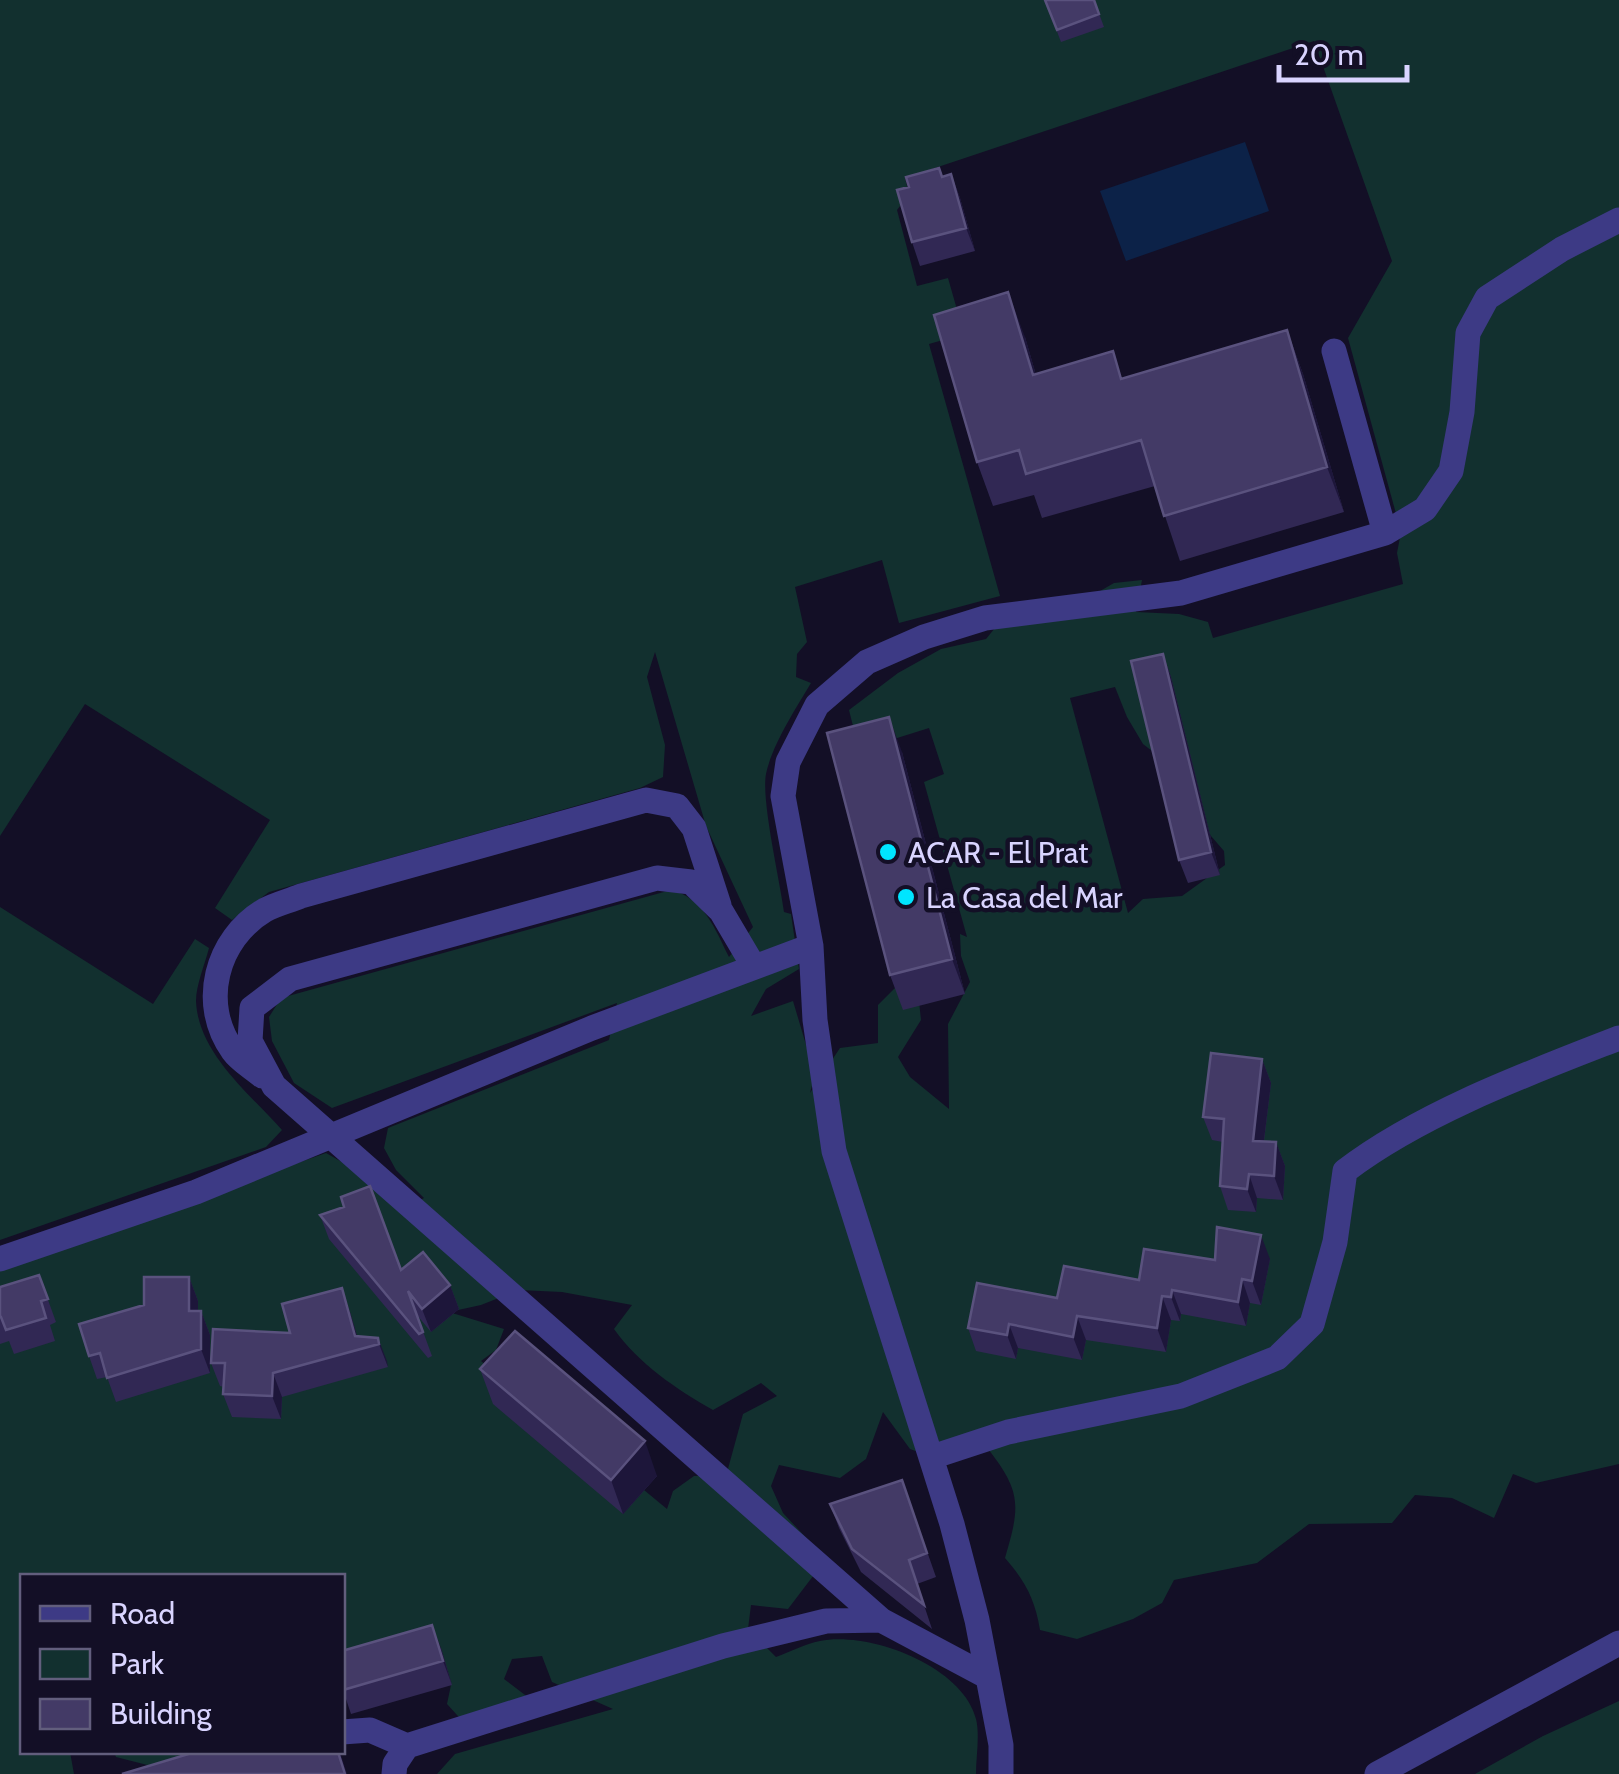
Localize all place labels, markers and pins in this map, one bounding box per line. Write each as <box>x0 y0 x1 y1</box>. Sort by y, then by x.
place label: ACAR - El Prat <box>908 834 1088 871</box>
marker: ACAR - El Prat <box>877 841 899 863</box>
place label: La Casa del Mar <box>926 879 1123 916</box>
marker: La Casa del Mar <box>895 886 917 908</box>

